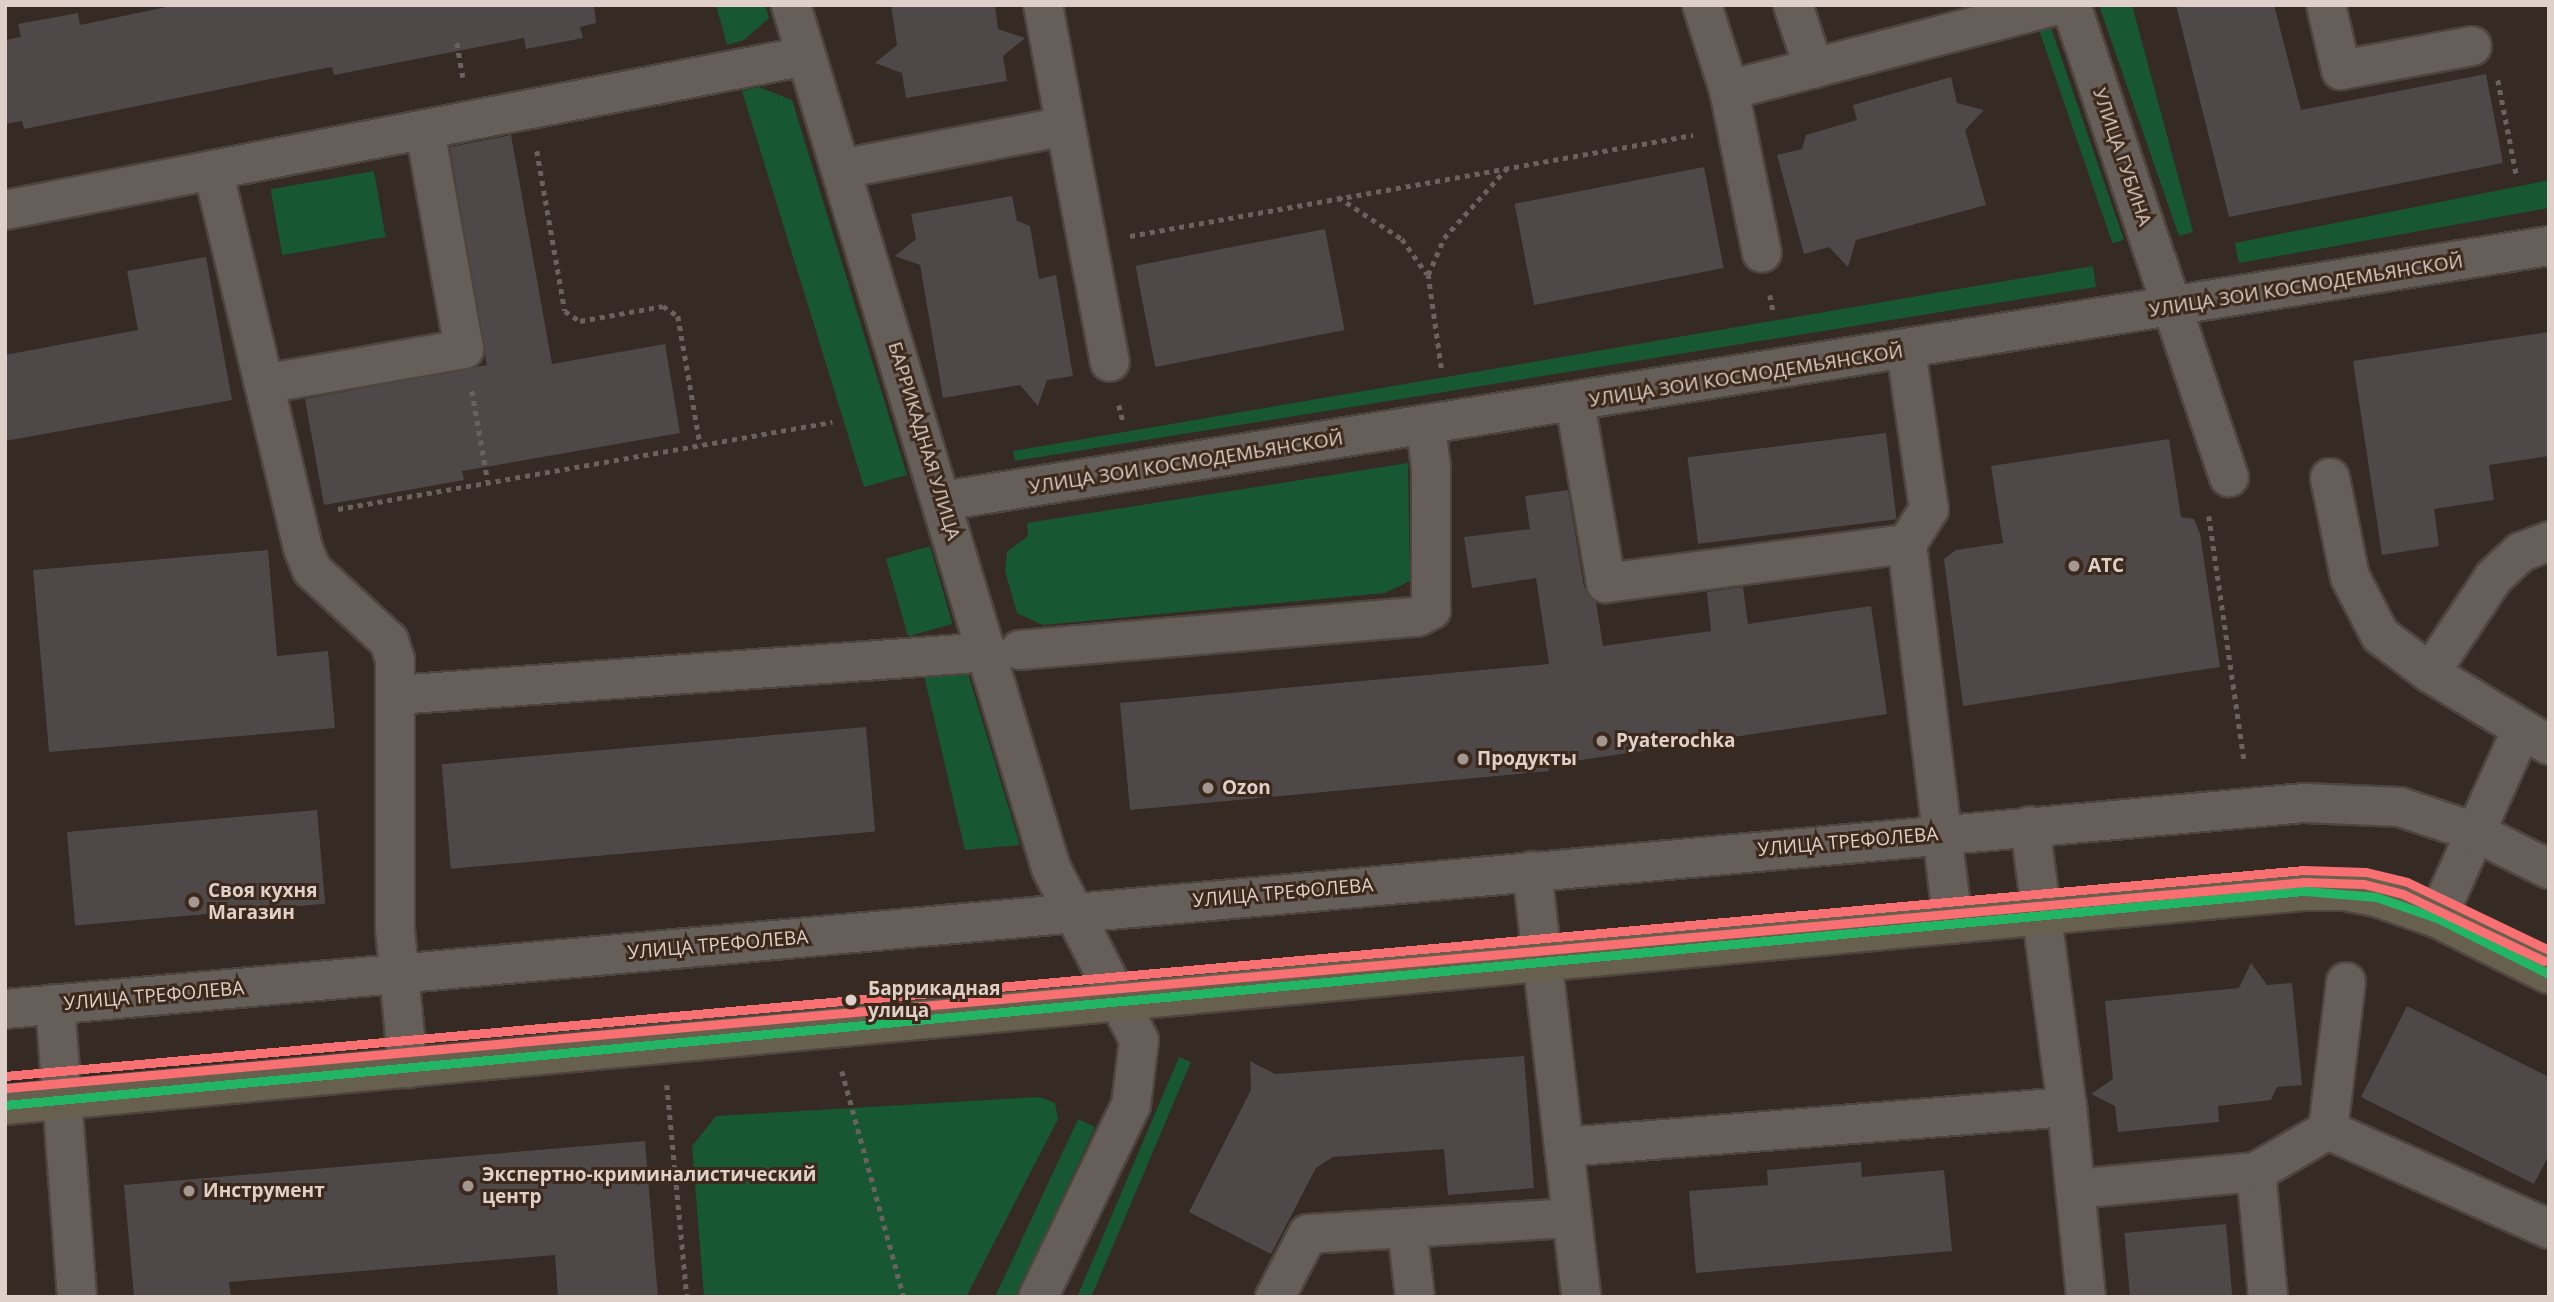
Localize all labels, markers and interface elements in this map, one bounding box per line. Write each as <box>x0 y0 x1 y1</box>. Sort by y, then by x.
street label: УЛИЦА ГУБИНА <box>2088 85 2156 229</box>
street label: УЛИЦА ЗОИ КОСМОДЕМЬЯНСКОЙ <box>2147 250 2465 322</box>
street label: БАРРИКАДНАЯ УЛИЦА <box>883 339 965 543</box>
street label: УЛИЦА ЗОИ КОСМОДЕМЬЯНСКОЙ <box>1587 340 1905 412</box>
street label: УЛИЦА ЗОИ КОСМОДЕМЬЯНСКОЙ <box>1027 427 1345 499</box>
place label: АТС <box>2088 555 2124 577</box>
marker: АТС <box>2066 558 2082 574</box>
place label: Pyaterochka <box>1616 730 1736 752</box>
marker: Pyaterochka <box>1594 733 1610 749</box>
place label: Продукты <box>1477 748 1577 770</box>
marker: Продукты <box>1455 751 1471 767</box>
place label: Ozon <box>1222 777 1271 799</box>
marker: Ozon <box>1200 780 1216 796</box>
street label: УЛИЦА ТРЕФОЛЕВА <box>1757 823 1939 861</box>
street label: УЛИЦА ТРЕФОЛЕВА <box>1192 874 1374 912</box>
place label: Своя кухня Магазин <box>208 880 317 924</box>
marker: Своя кухня Магазин <box>186 894 202 910</box>
street label: УЛИЦА ТРЕФОЛЕВА <box>627 926 809 964</box>
street label: УЛИЦА ТРЕФОЛЕВА <box>63 977 245 1015</box>
place label: Баррикадная улица <box>868 978 1001 1022</box>
marker: Баррикадная улица <box>840 989 862 1011</box>
place label: Экспертно-криминалистический центр <box>482 1164 816 1208</box>
marker: Экспертно-криминалистический центр <box>460 1178 476 1194</box>
place label: Инструмент <box>203 1180 325 1202</box>
marker: Инструмент <box>181 1183 197 1199</box>

